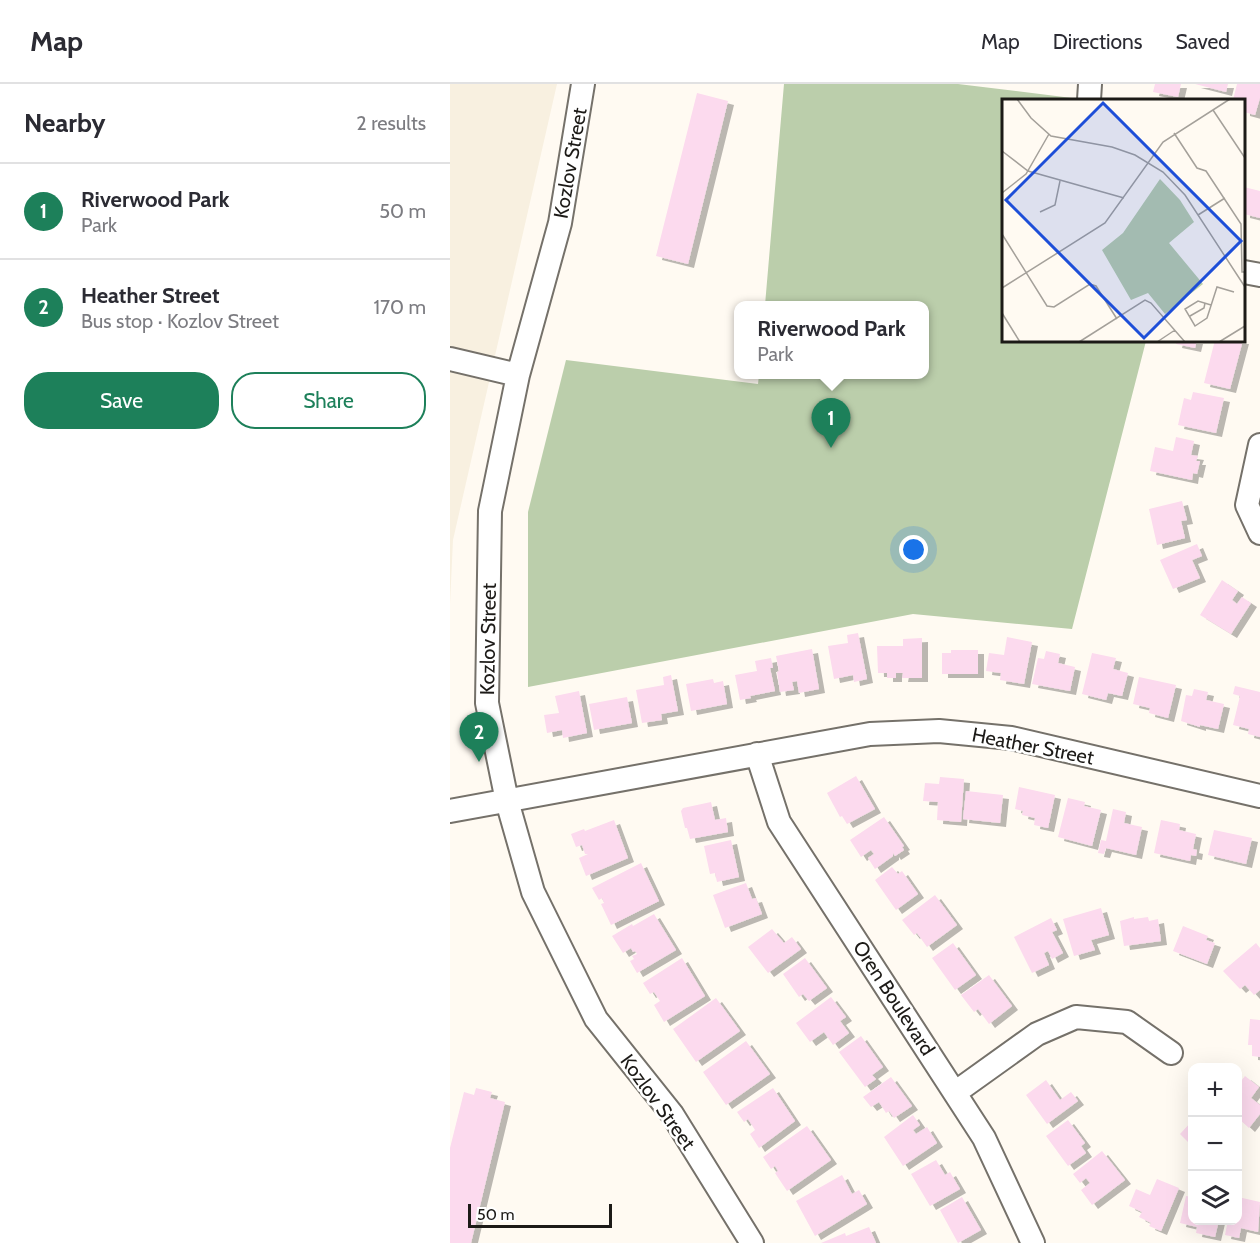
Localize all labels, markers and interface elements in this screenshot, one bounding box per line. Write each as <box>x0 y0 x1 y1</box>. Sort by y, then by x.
text: Map <box>30 24 83 58</box>
text: Map <box>981 29 1020 54</box>
text: Directions <box>1053 29 1142 54</box>
text: Saved <box>1175 29 1230 54</box>
inset map <box>1002 99 1245 342</box>
street label: Kozlov Street <box>548 105 592 220</box>
text: Nearby <box>24 107 105 139</box>
text: 2 results <box>356 111 426 135</box>
text: Riverwood Park <box>81 186 229 213</box>
text: 1 <box>40 199 47 223</box>
text: 50 m <box>379 199 426 223</box>
text: Park <box>81 213 117 237</box>
text: Heather Street <box>81 282 219 309</box>
text: 2 <box>38 295 49 319</box>
text: 170 m <box>374 295 426 319</box>
popup <box>734 301 929 379</box>
text: Bus stop · Kozlov Street <box>81 309 279 333</box>
text: Riverwood Park <box>757 315 906 342</box>
text: Park <box>757 342 793 366</box>
button: Save <box>24 372 219 429</box>
button: Share <box>231 372 426 429</box>
pin: 1 <box>812 398 850 448</box>
your location <box>899 535 928 564</box>
street label: Kozlov Street <box>475 583 501 695</box>
pin: 2 <box>459 712 498 762</box>
street label: Heather Street <box>970 722 1096 770</box>
street label: Oren Boulevard <box>848 936 940 1060</box>
street label: Kozlov Street <box>615 1050 701 1155</box>
map controls <box>1188 1063 1242 1225</box>
button: + <box>1188 1063 1242 1117</box>
button: − <box>1188 1117 1242 1171</box>
button: layers <box>1188 1171 1242 1225</box>
scale bar <box>468 1201 612 1228</box>
text: 50 m <box>477 1205 514 1224</box>

